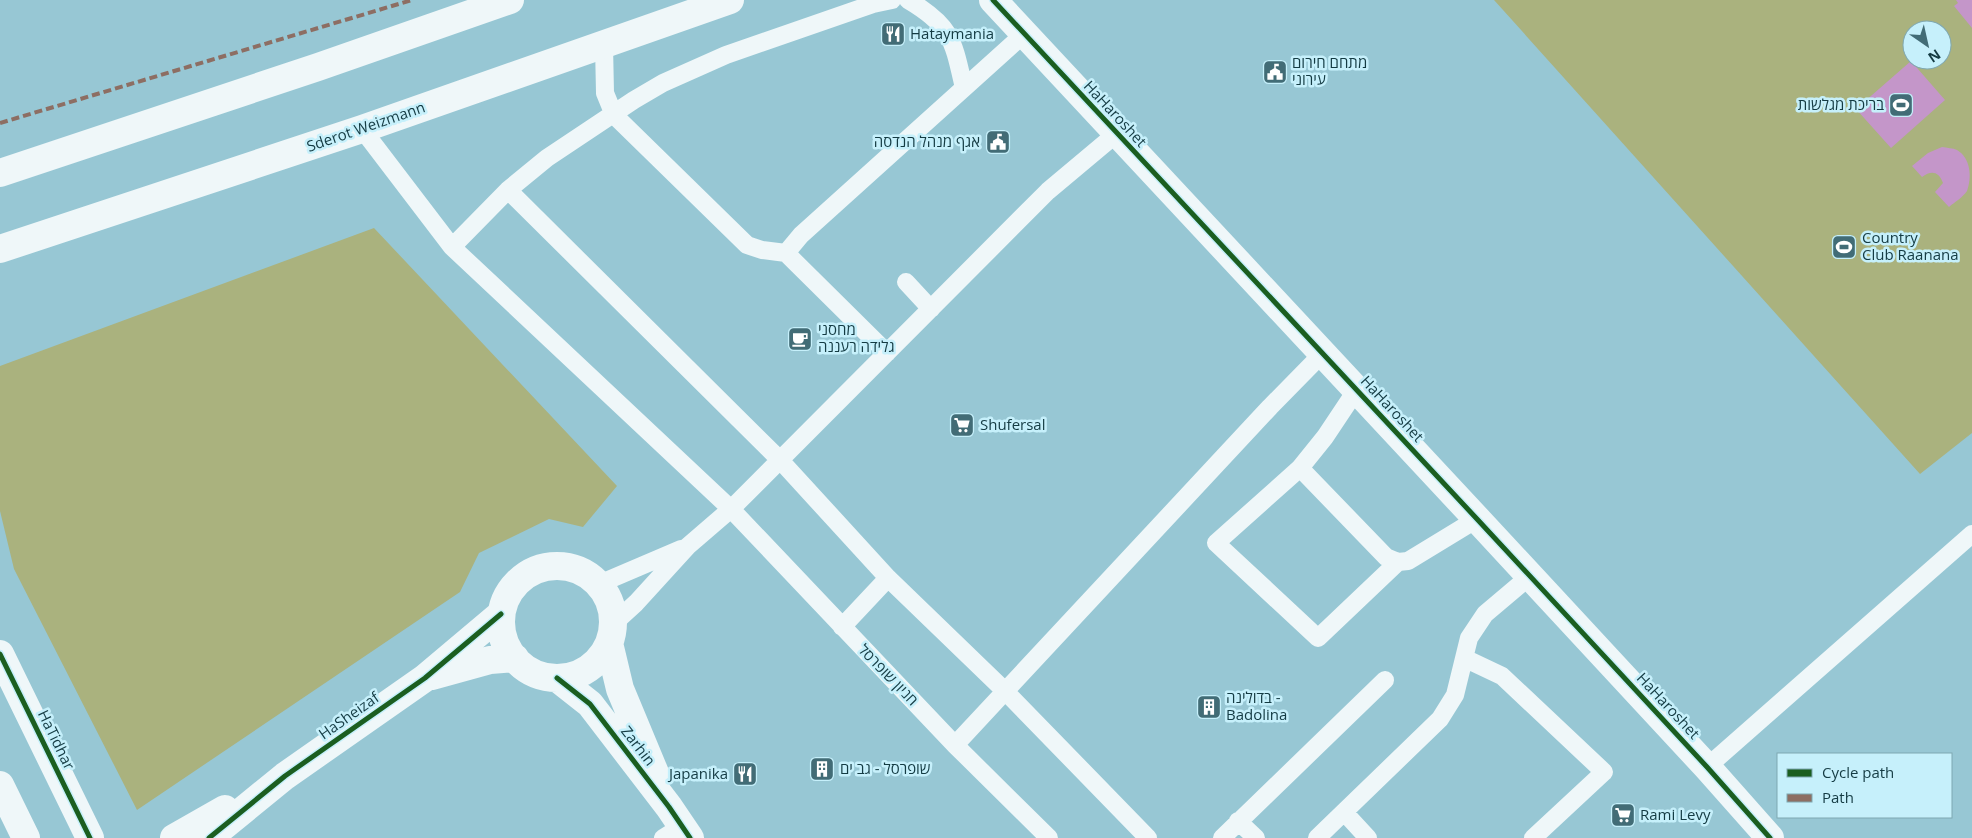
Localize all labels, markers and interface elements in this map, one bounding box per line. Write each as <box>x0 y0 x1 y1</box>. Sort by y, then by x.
north arrow <box>1902 20 1952 70</box>
restaurant icon: Hataymania <box>880 21 906 47</box>
place label: Hataymania <box>910 23 994 43</box>
text: N <box>1925 45 1945 67</box>
place label: מתחם חירום עירוני <box>1292 52 1367 89</box>
public building icon: מתחם חירום עירוני <box>1262 59 1288 85</box>
street label: HaHaroshet <box>1080 76 1152 151</box>
sports icon: בריכת מגלשות <box>1888 92 1914 118</box>
place label: בריכת מגלשות <box>1798 94 1884 114</box>
street label: Sderot Weizmann <box>304 96 428 156</box>
public building icon: אגף מנהל הנדסה <box>985 129 1011 155</box>
place label: אגף מנהל הנדסה <box>874 131 980 151</box>
place label: Country Club Raanana <box>1862 227 1959 264</box>
sports icon: Country Club Raanana <box>1831 234 1857 260</box>
place label: מחסני גלידה רעננה <box>818 319 895 356</box>
cafe icon: מחסני גלידה רעננה <box>787 326 813 352</box>
street label: HaHaroshet <box>1357 371 1429 446</box>
supermarket icon: Shufersal <box>949 412 975 438</box>
place label: Shufersal <box>980 414 1046 434</box>
street label: חניון שופרסל <box>854 639 923 709</box>
street label: HaHaroshet <box>1633 668 1705 743</box>
street label: HaSheizaf <box>314 687 383 743</box>
place label: בדולינה - Badolina <box>1226 687 1287 724</box>
building icon: בדולינה - Badolina <box>1196 694 1222 720</box>
street label: HaTidhar <box>34 706 80 773</box>
street label: Zarhin <box>617 721 661 769</box>
legend <box>1777 753 1952 818</box>
building icon: שופרסל - גב ים <box>809 756 835 782</box>
place label: שופרסל - גב ים <box>840 758 931 778</box>
restaurant icon: Japanika <box>732 761 758 787</box>
text: Cycle path <box>1822 762 1894 782</box>
place label: Japanika <box>667 763 728 783</box>
text: Path <box>1822 787 1854 807</box>
supermarket icon: Rami Levy <box>1610 802 1636 828</box>
place label: Rami Levy <box>1640 804 1711 824</box>

